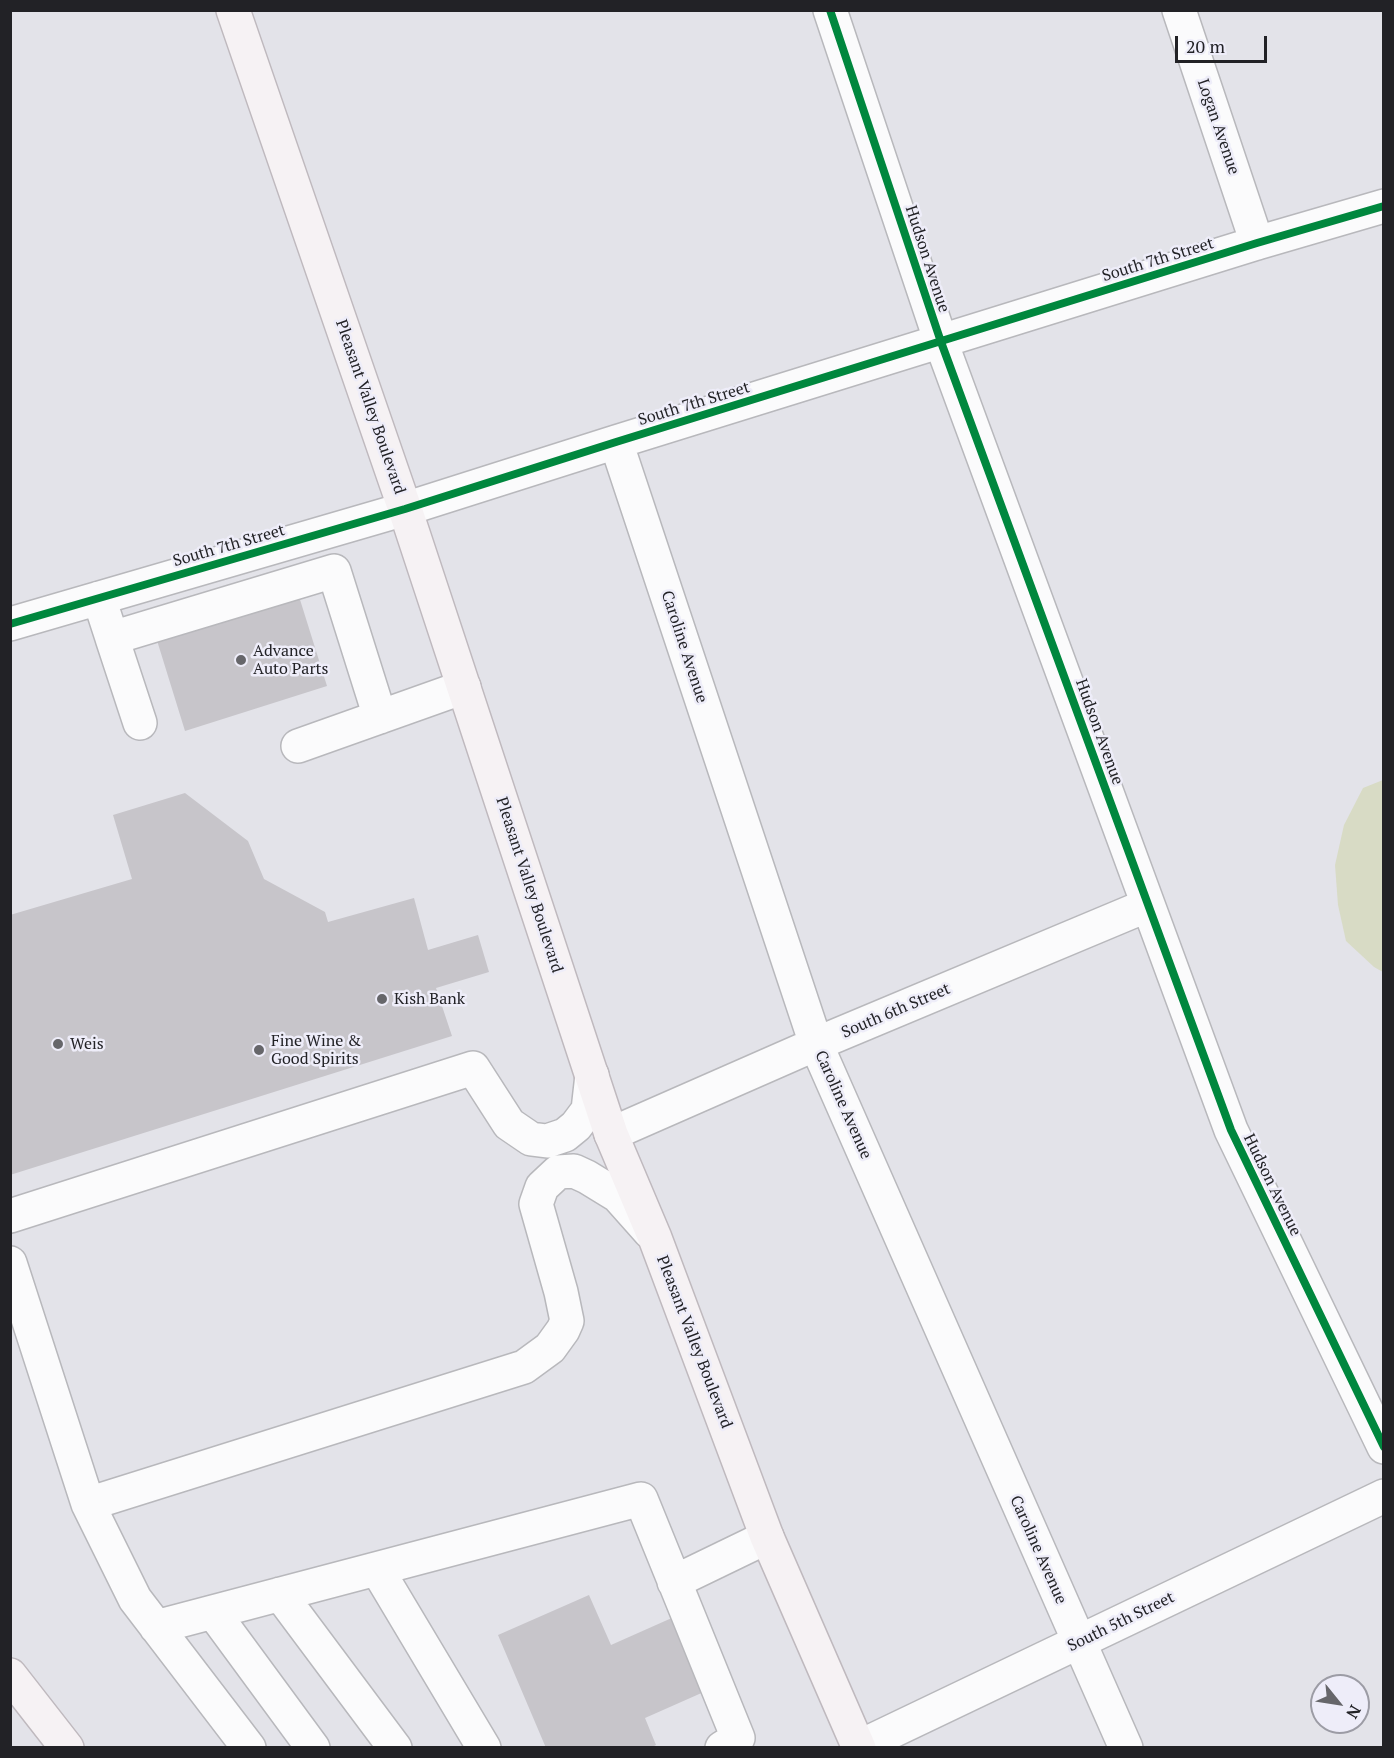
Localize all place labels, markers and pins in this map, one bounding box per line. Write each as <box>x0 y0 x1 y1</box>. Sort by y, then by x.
place label: Advance Auto Parts <box>253 641 328 679</box>
marker: Advance Auto Parts <box>234 653 248 667</box>
place label: Kish Bank <box>394 989 465 1009</box>
marker: Kish Bank <box>375 992 389 1006</box>
place label: Fine Wine & Good Spirits <box>271 1031 361 1069</box>
place label: Weis <box>70 1034 104 1054</box>
marker: Weis <box>51 1037 65 1051</box>
marker: Fine Wine & Good Spirits <box>252 1043 266 1057</box>

